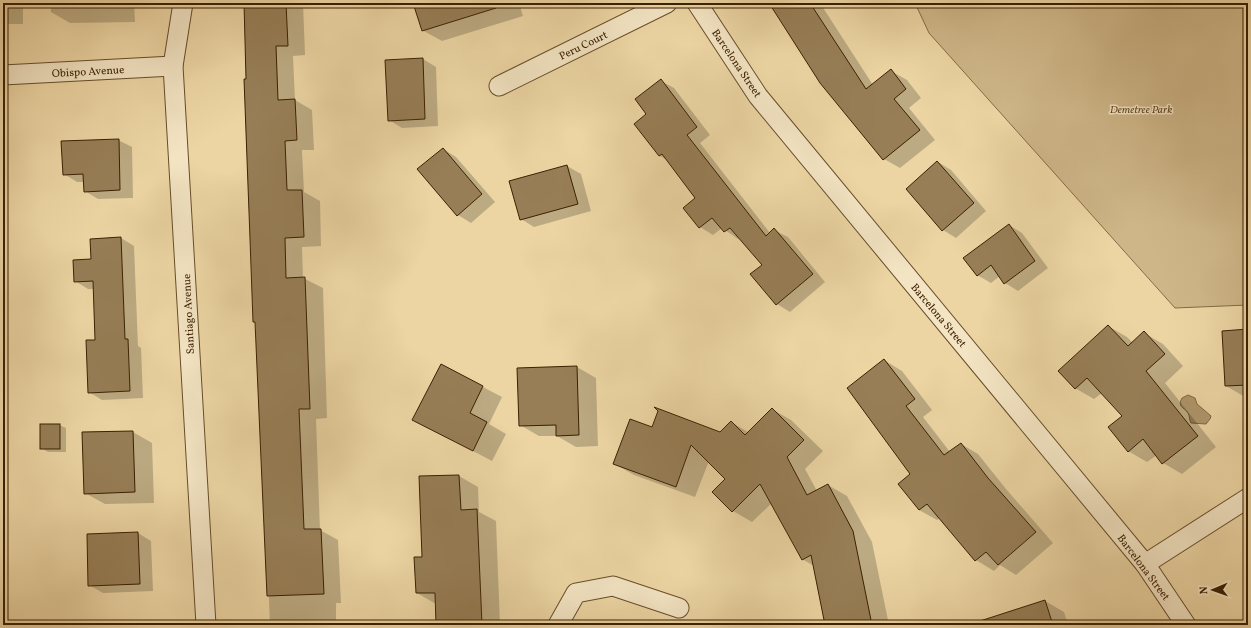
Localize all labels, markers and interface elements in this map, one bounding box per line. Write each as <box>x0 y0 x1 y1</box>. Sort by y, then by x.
street label: Barcelona Street <box>707 27 764 101</box>
street label: Peru Court <box>557 28 610 65</box>
street label: Obispo Avenue <box>52 63 125 82</box>
park label: Demetree Park <box>1110 103 1172 118</box>
street label: Santiago Avenue <box>180 273 199 354</box>
street label: Barcelona Street <box>907 281 969 351</box>
street label: Barcelona Street <box>1113 532 1173 604</box>
north arrow <box>1193 570 1233 610</box>
text: N <box>1197 586 1212 595</box>

